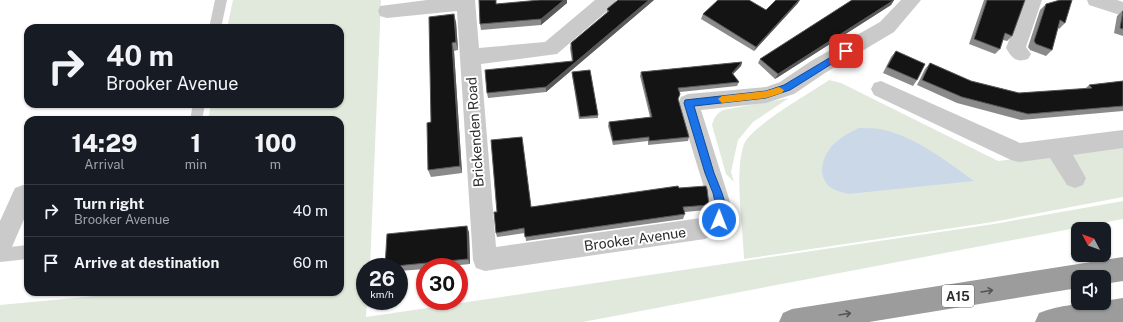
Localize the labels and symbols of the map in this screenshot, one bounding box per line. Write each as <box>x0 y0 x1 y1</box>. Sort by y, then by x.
pin <box>829 34 863 68</box>
street label: Brickenden Road <box>463 76 487 188</box>
position arrow <box>698 199 740 241</box>
north arrow <box>1071 222 1111 262</box>
street label: Brooker Avenue <box>583 224 687 254</box>
speed limit sign: 30 <box>416 258 468 310</box>
road number: A15 <box>942 285 974 307</box>
one-way arrow <box>980 287 993 295</box>
one-way arrow <box>838 310 851 318</box>

